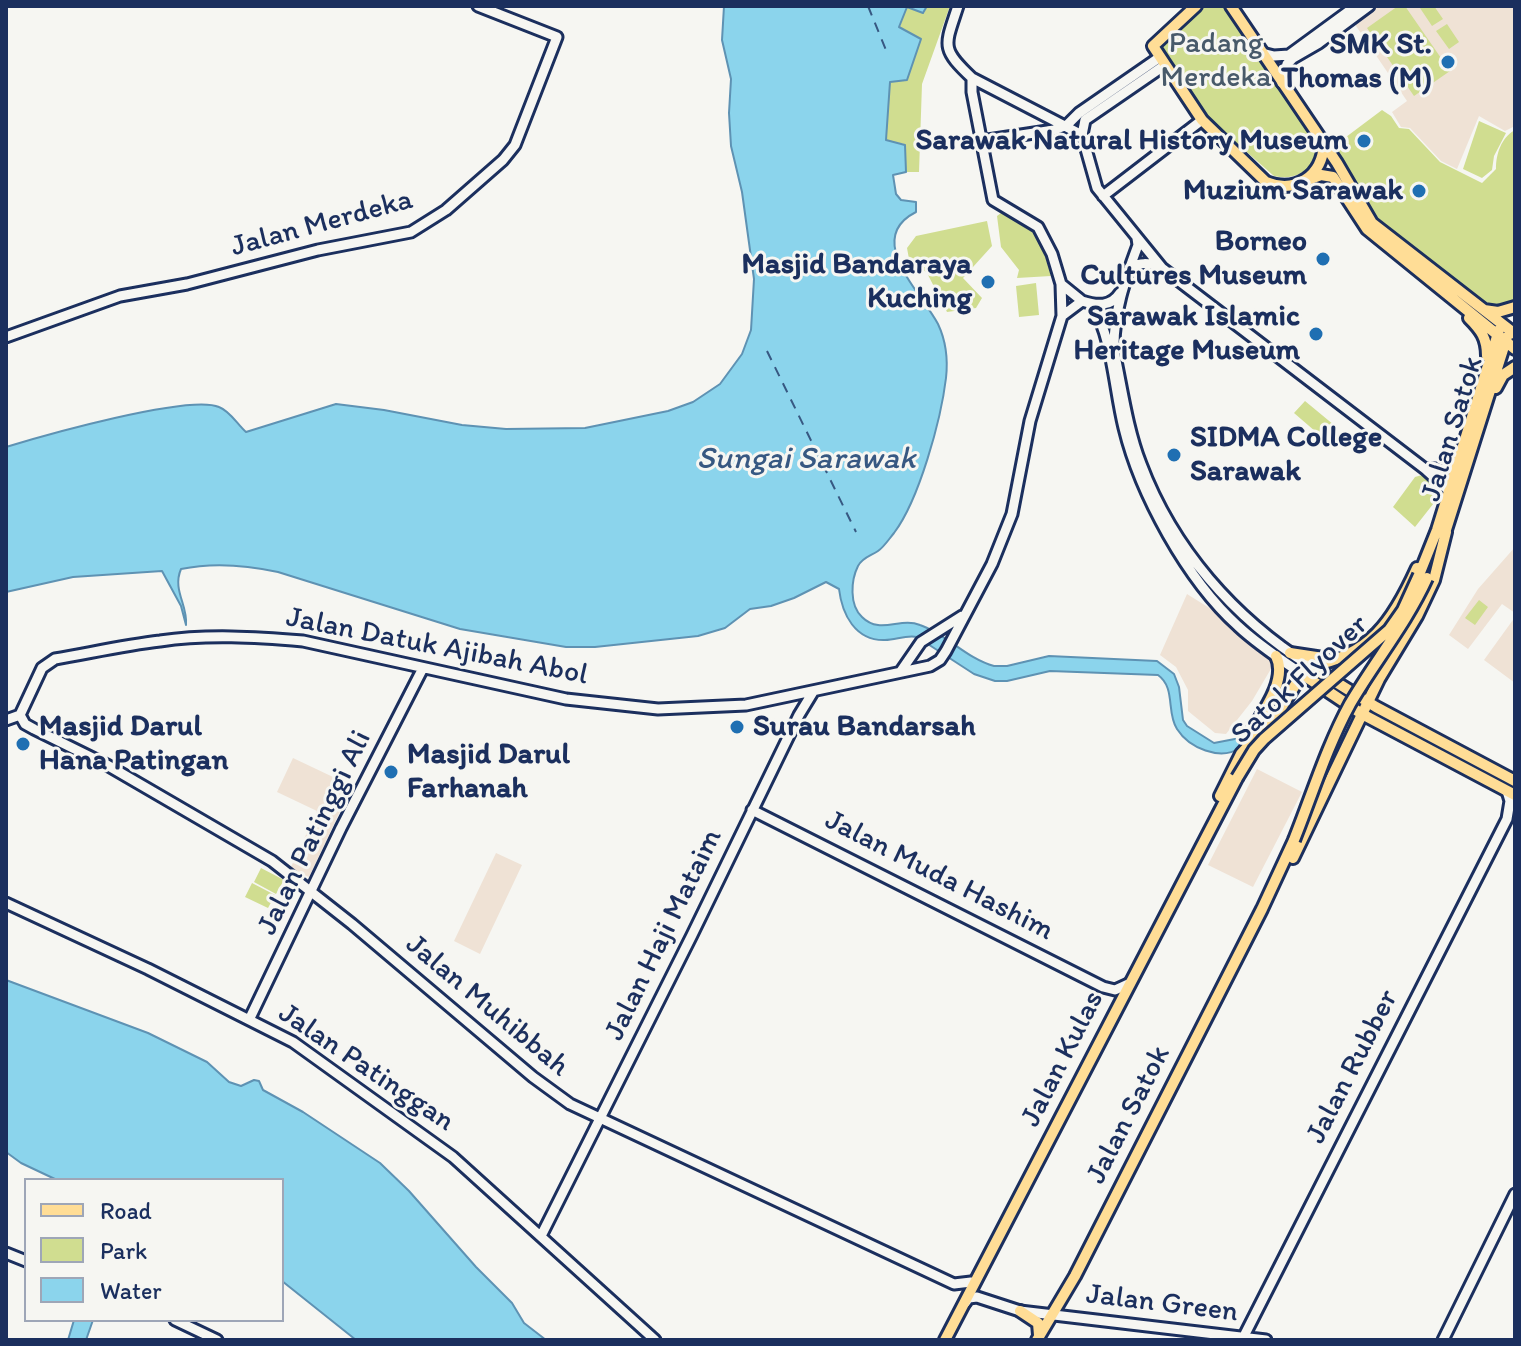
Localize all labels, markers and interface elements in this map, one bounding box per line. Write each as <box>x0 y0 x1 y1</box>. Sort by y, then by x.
park label: Padang Merdeka <box>1160 26 1272 96</box>
place label: SMK St. Thomas (M) <box>1281 27 1432 98</box>
marker: SMK St. Thomas (M) <box>1439 53 1457 71</box>
place label: Sarawak Natural History Museum <box>915 123 1348 159</box>
marker: Sarawak Natural History Museum <box>1355 132 1373 150</box>
place label: Muzium Sarawak <box>1183 173 1403 209</box>
street label: Jalan Merdeka <box>227 182 417 266</box>
marker: Muzium Sarawak <box>1410 182 1428 200</box>
place label: Borneo Cultures Museum <box>1080 224 1307 294</box>
place label: Masjid Bandaraya Kuching <box>741 247 972 318</box>
marker: Borneo Cultures Museum <box>1314 250 1332 268</box>
marker: Masjid Bandaraya Kuching <box>979 273 997 291</box>
place label: Sarawak Islamic Heritage Museum <box>1074 299 1300 370</box>
marker: Sarawak Islamic Heritage Museum <box>1307 325 1325 343</box>
street label: Jalan Satok <box>1414 352 1492 506</box>
place label: SIDMA College Sarawak <box>1190 420 1382 490</box>
water label: Sungai Sarawak <box>696 441 916 479</box>
marker: SIDMA College Sarawak <box>1165 446 1183 464</box>
street label: Jalan Datuk Ajibah Abol <box>283 600 591 694</box>
street label: Satok Flyover <box>1224 607 1376 753</box>
place label: Masjid Darul Hana Patingan <box>39 709 228 780</box>
place label: Surau Bandarsah <box>753 709 975 745</box>
marker: Surau Bandarsah <box>728 718 746 736</box>
street label: Jalan Patinggi Ali <box>250 725 380 941</box>
marker: Masjid Darul Hana Patingan <box>14 735 32 753</box>
place label: Masjid Darul Farhanah <box>407 737 570 808</box>
marker: Masjid Darul Farhanah <box>382 763 400 781</box>
street label: Jalan Muda Hashim <box>819 803 1059 949</box>
street label: Jalan Haji Mataim <box>597 823 731 1047</box>
street label: Jalan Muhibbah <box>398 927 576 1085</box>
street label: Jalan Rubber <box>1299 984 1407 1150</box>
street label: Jalan Kulas <box>1013 985 1113 1133</box>
street label: Jalan Patinggan <box>271 996 461 1140</box>
street label: Jalan Satok <box>1079 1040 1179 1190</box>
legend <box>24 1178 284 1322</box>
text: Road <box>100 1196 152 1225</box>
text: Park <box>100 1236 147 1265</box>
text: Water <box>100 1276 162 1305</box>
street label: Jalan Green <box>1084 1277 1240 1331</box>

